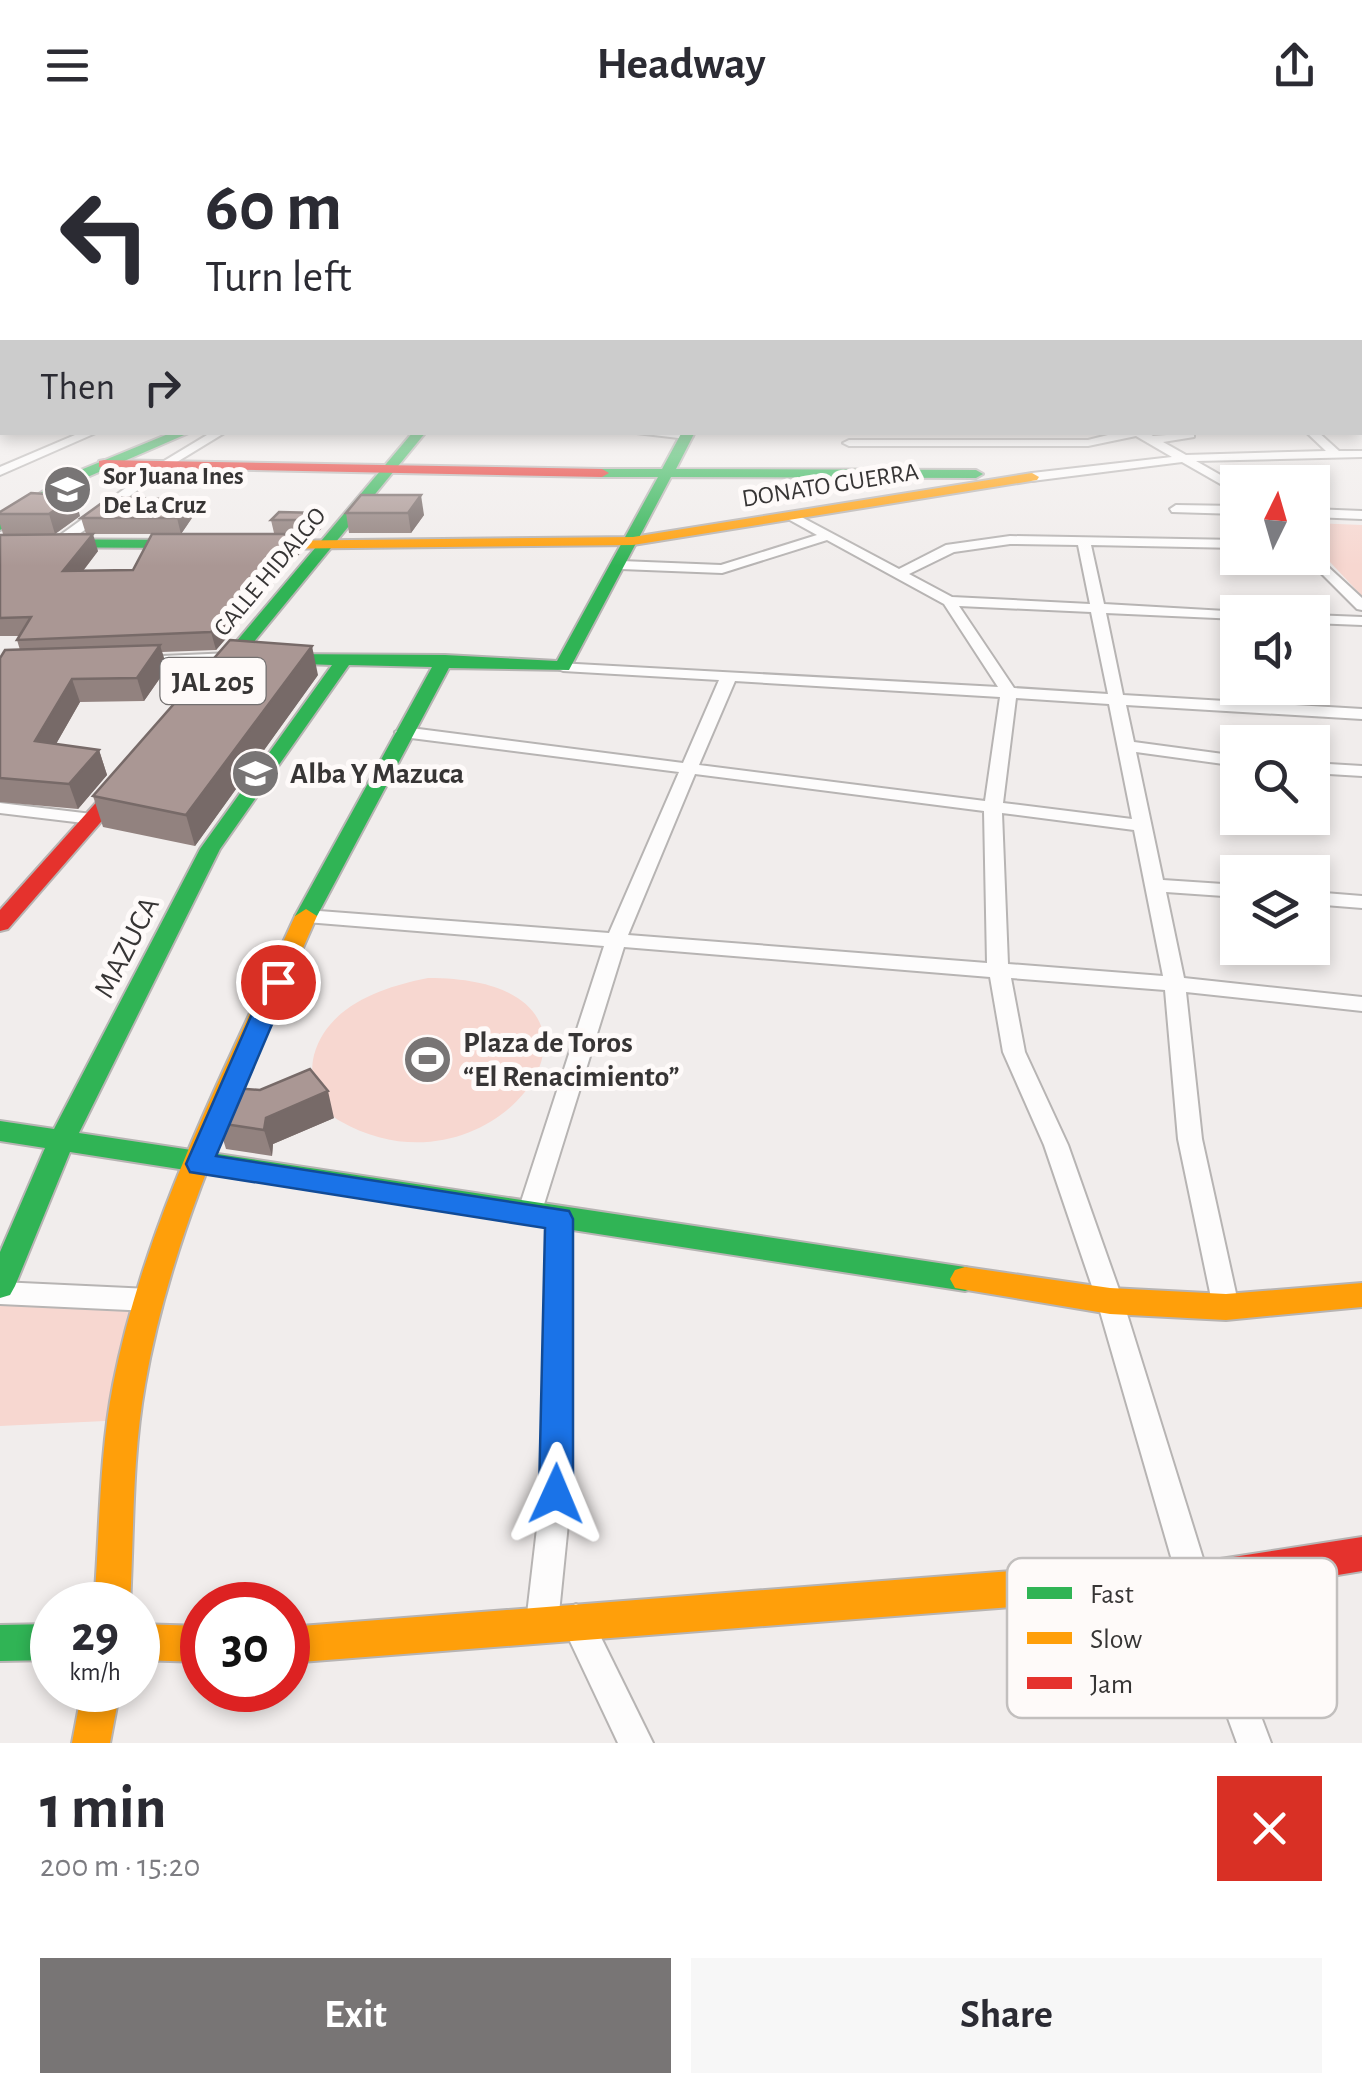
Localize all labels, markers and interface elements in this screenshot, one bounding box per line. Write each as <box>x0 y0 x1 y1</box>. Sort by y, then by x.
icon: menu <box>40 38 95 93</box>
icon: share <box>1267 38 1322 93</box>
text: Headway <box>596 42 766 87</box>
icon: left <box>40 170 170 300</box>
text: 60 m <box>205 173 342 243</box>
text: Turn left <box>205 255 352 300</box>
icon: right <box>135 360 190 415</box>
text: Then <box>40 369 115 407</box>
street label: DONATO GUERRA <box>740 459 920 512</box>
school or university icon: Sor Juana Ines De La Cruz <box>42 463 94 515</box>
place label: Sor Juana Ines De La Cruz <box>103 464 244 518</box>
north arrow <box>1220 465 1330 575</box>
map controls <box>1220 465 1330 965</box>
street label: CALLE HIDALGO <box>210 503 331 641</box>
button: sound <box>1220 595 1330 705</box>
road number: JAL 205 <box>160 658 266 704</box>
button: search <box>1220 725 1330 835</box>
school or university icon: Alba Y Mazuca <box>229 747 281 799</box>
place label: Alba Y Mazuca <box>290 759 464 789</box>
button: layers <box>1220 855 1330 965</box>
street label: MAZUCA <box>89 892 165 1003</box>
pin <box>236 940 321 1025</box>
icon: arrive <box>251 955 306 1010</box>
place label: Plaza de Toros “El Renacimiento” <box>463 1028 679 1092</box>
sports icon: Plaza de Toros “El Renacimiento” <box>402 1033 454 1085</box>
position arrow <box>504 1442 608 1546</box>
legend <box>1007 1558 1337 1718</box>
text: Fast <box>1090 1581 1134 1609</box>
speed limit sign: 30 <box>180 1582 310 1712</box>
text: 29 <box>71 1610 119 1660</box>
text: Slow <box>1090 1626 1142 1654</box>
text: km/h <box>69 1660 121 1685</box>
text: Jam <box>1090 1671 1133 1699</box>
button: close <box>1217 1776 1322 1881</box>
text: 1 min <box>40 1779 166 1839</box>
text: 200 m · 15:20 <box>40 1850 200 1882</box>
button: Exit <box>40 1958 671 2073</box>
button: Share <box>691 1958 1322 2073</box>

